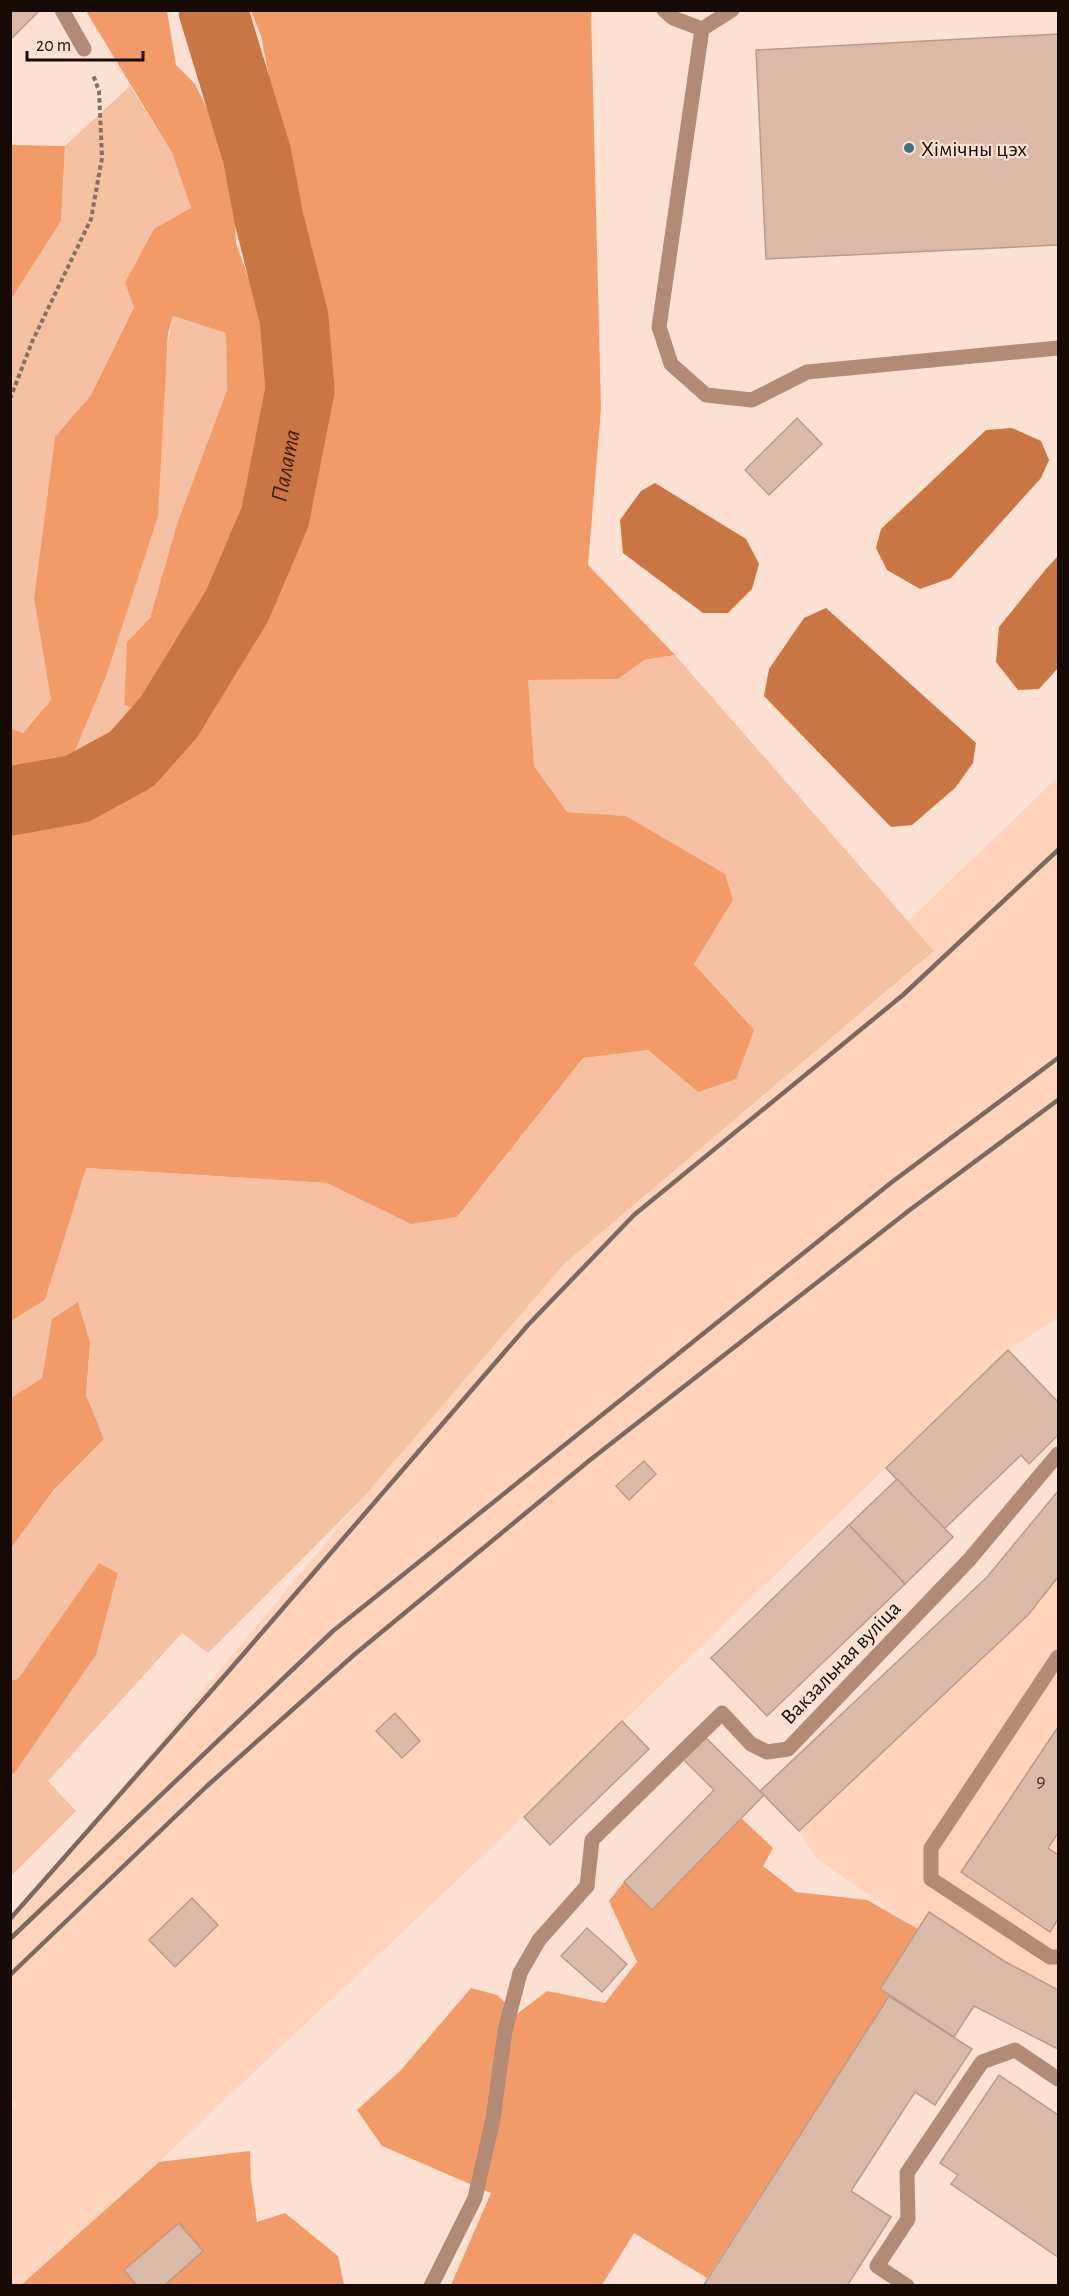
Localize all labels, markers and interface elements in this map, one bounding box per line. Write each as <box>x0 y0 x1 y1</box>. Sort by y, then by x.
scale bar <box>27 24 142 62</box>
text: 20 m <box>36 37 71 55</box>
place label: Хімічны цэх <box>921 138 1027 160</box>
marker: Хімічны цэх <box>902 141 916 155</box>
water label: Палата <box>267 428 305 504</box>
street label: Вакзальная вуліца <box>777 1597 905 1729</box>
house number: 9 <box>1036 1771 1046 1791</box>

